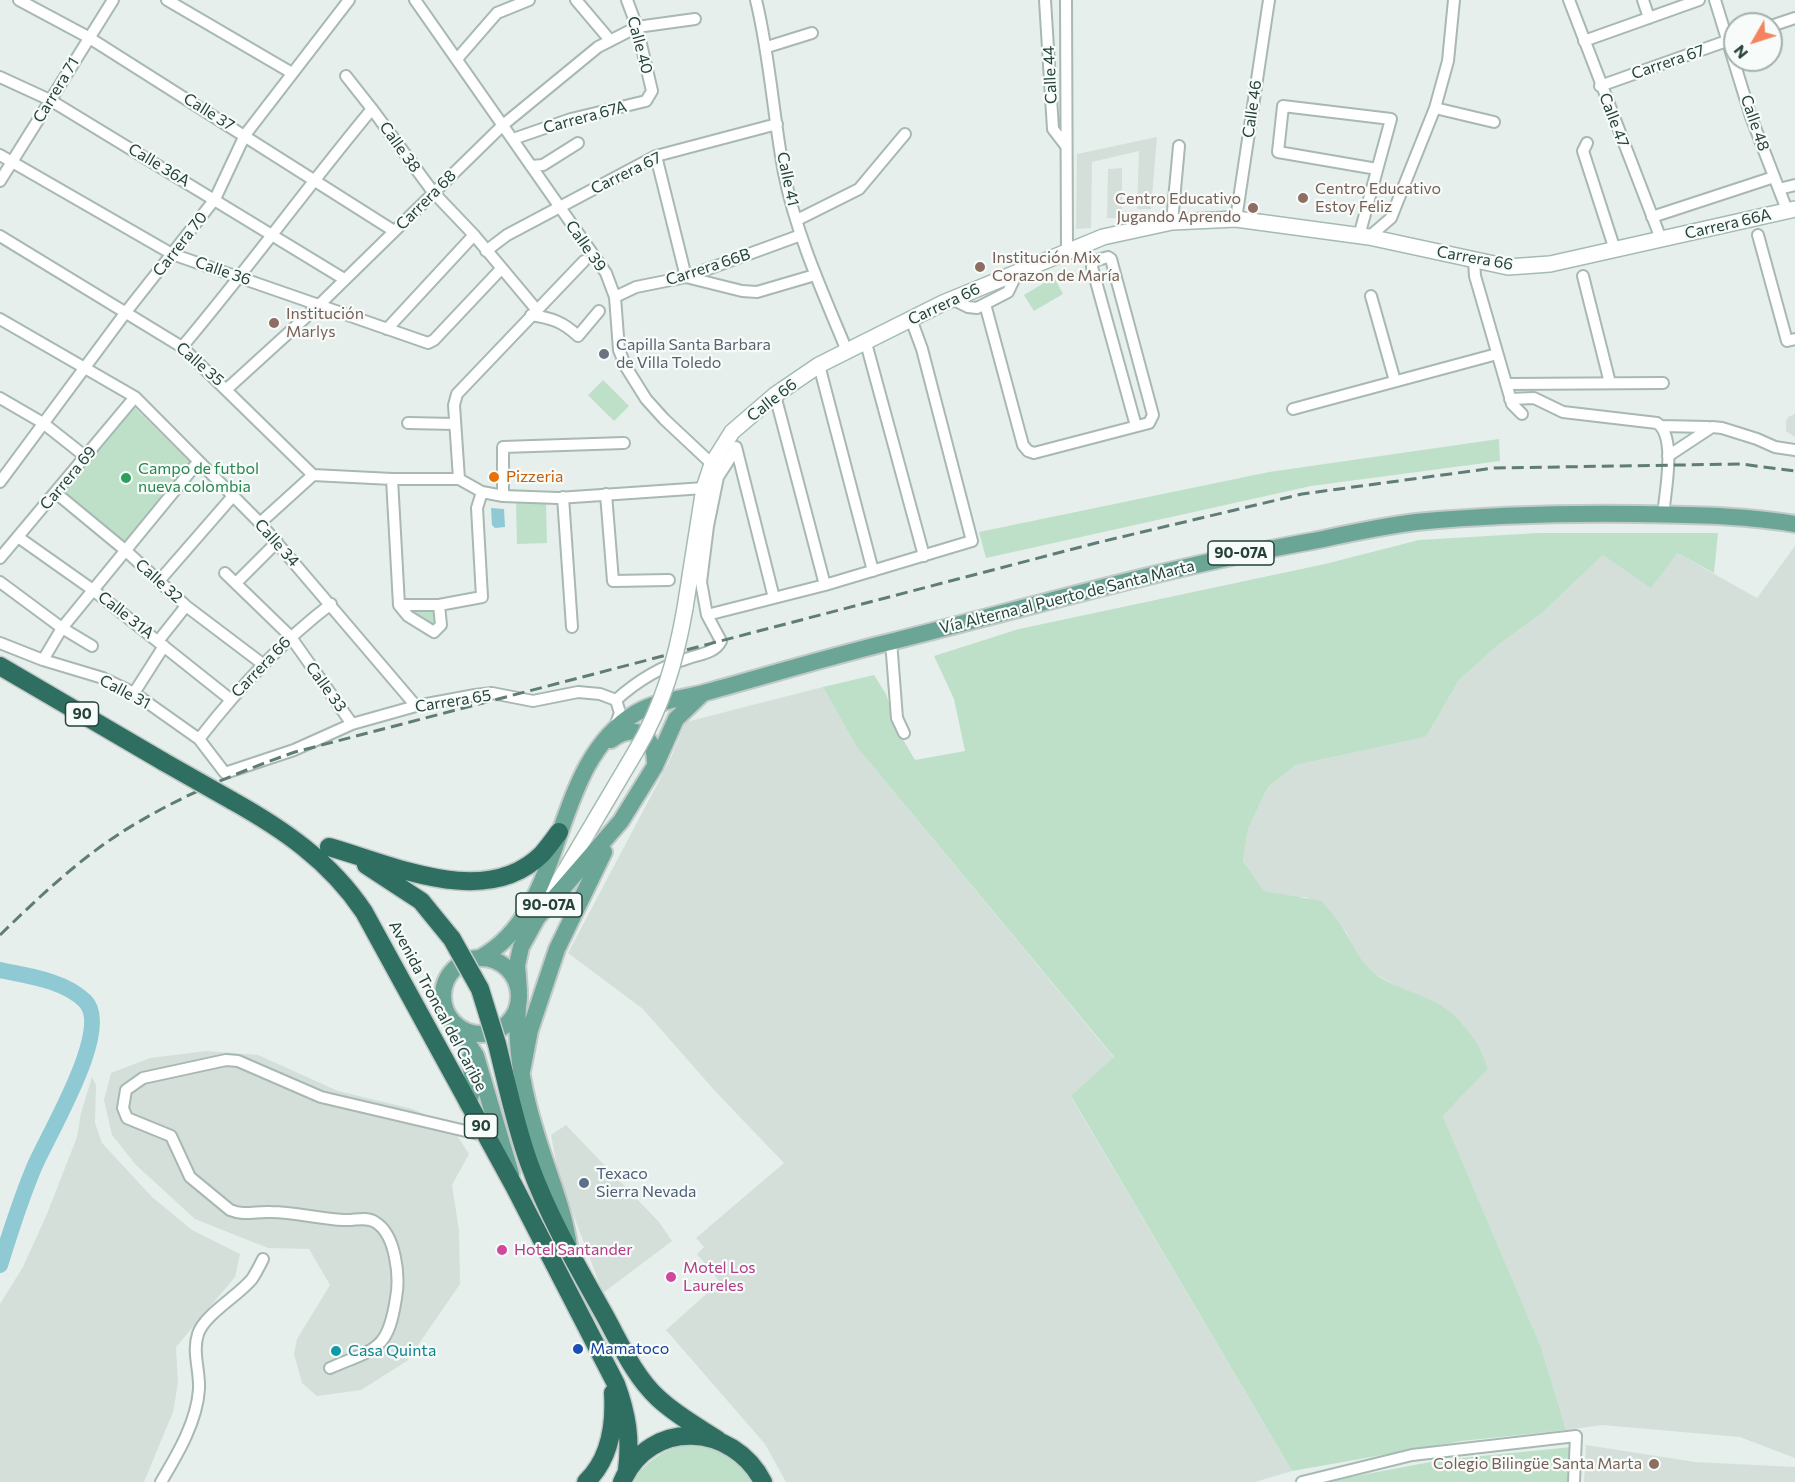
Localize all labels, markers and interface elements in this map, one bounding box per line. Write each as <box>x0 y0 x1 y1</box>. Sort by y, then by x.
north arrow <box>1723 12 1783 72</box>
street label: Calle 40 <box>623 14 657 76</box>
street label: Carrera 67 <box>1629 41 1707 83</box>
text: N <box>1729 42 1751 63</box>
street label: Calle 44 <box>1039 45 1061 105</box>
street label: Carrera 71 <box>29 54 83 126</box>
street label: Calle 46 <box>1238 79 1266 139</box>
street label: Calle 37 <box>180 89 238 135</box>
street label: Calle 47 <box>1595 90 1633 150</box>
street label: Calle 48 <box>1736 92 1774 154</box>
street label: Carrera 67A <box>541 97 629 137</box>
street label: Calle 38 <box>375 118 425 176</box>
street label: Calle 36A <box>125 139 193 191</box>
street label: Carrera 67 <box>588 148 664 198</box>
street label: Calle 41 <box>773 150 803 208</box>
street label: Carrera 68 <box>392 166 460 234</box>
place label: Centro Educativo Estoy Feliz <box>1315 179 1441 217</box>
place label: Centro Educativo Jugando Aprendo <box>1115 189 1241 227</box>
marker: Centro Educativo Estoy Feliz <box>1296 191 1310 205</box>
marker: Centro Educativo Jugando Aprendo <box>1246 201 1260 215</box>
street label: Carrera 66A <box>1683 205 1773 243</box>
street label: Carrera 70 <box>149 208 211 280</box>
street label: Calle 39 <box>562 217 610 275</box>
street label: Carrera 66 <box>1435 242 1515 274</box>
street label: Carrera 66B <box>663 244 753 290</box>
place label: Institución Mix Corazon de María <box>992 248 1120 286</box>
street label: Calle 36 <box>193 253 253 289</box>
marker: Institución Mix Corazon de María <box>973 260 987 274</box>
street label: Carrera 66 <box>905 279 983 329</box>
place label: Institución Marlys <box>286 304 364 342</box>
marker: Institución Marlys <box>267 316 281 330</box>
place label: Capilla Santa Barbara de Villa Toledo <box>616 335 771 373</box>
street label: Calle 35 <box>172 338 228 390</box>
marker: Capilla Santa Barbara de Villa Toledo <box>597 347 611 361</box>
street label: Calle 66 <box>743 374 801 426</box>
street label: Carrera 69 <box>36 442 100 514</box>
place label: Campo de futbol nueva colombia <box>138 459 259 497</box>
place label: Pizzeria <box>506 467 563 487</box>
marker: Pizzeria <box>487 470 501 484</box>
marker: Campo de futbol nueva colombia <box>119 471 133 485</box>
street label: Calle 34 <box>251 515 303 571</box>
road number: 90-07A <box>1208 541 1274 565</box>
street label: Calle 32 <box>131 555 187 607</box>
street label: Vía Alterna al Puerto de Santa Marta <box>937 556 1197 638</box>
street label: Calle 31A <box>94 587 158 643</box>
street label: Carrera 66 <box>227 633 295 701</box>
street label: Calle 33 <box>301 658 351 716</box>
street label: Calle 31 <box>96 671 154 713</box>
street label: Carrera 65 <box>414 686 492 716</box>
road number: 90 <box>66 702 98 726</box>
road number: 90-07A <box>516 893 582 917</box>
street label: Avenida Troncal del Caribe <box>385 917 491 1095</box>
road number: 90 <box>464 1114 498 1138</box>
place label: Texaco Sierra Nevada <box>596 1164 696 1202</box>
marker: Texaco Sierra Nevada <box>577 1176 591 1190</box>
place label: Hotel Santander <box>514 1240 633 1260</box>
marker: Hotel Santander <box>495 1243 509 1257</box>
place label: Motel Los Laureles <box>683 1258 756 1296</box>
marker: Motel Los Laureles <box>664 1270 678 1284</box>
place label: Mamatoco <box>590 1339 669 1359</box>
place label: Casa Quinta <box>348 1341 436 1361</box>
marker: Mamatoco <box>571 1342 585 1356</box>
marker: Casa Quinta <box>329 1344 343 1358</box>
place label: Colegio Bilingüe Santa Marta <box>1433 1454 1642 1474</box>
marker: Colegio Bilingüe Santa Marta <box>1647 1457 1661 1471</box>

